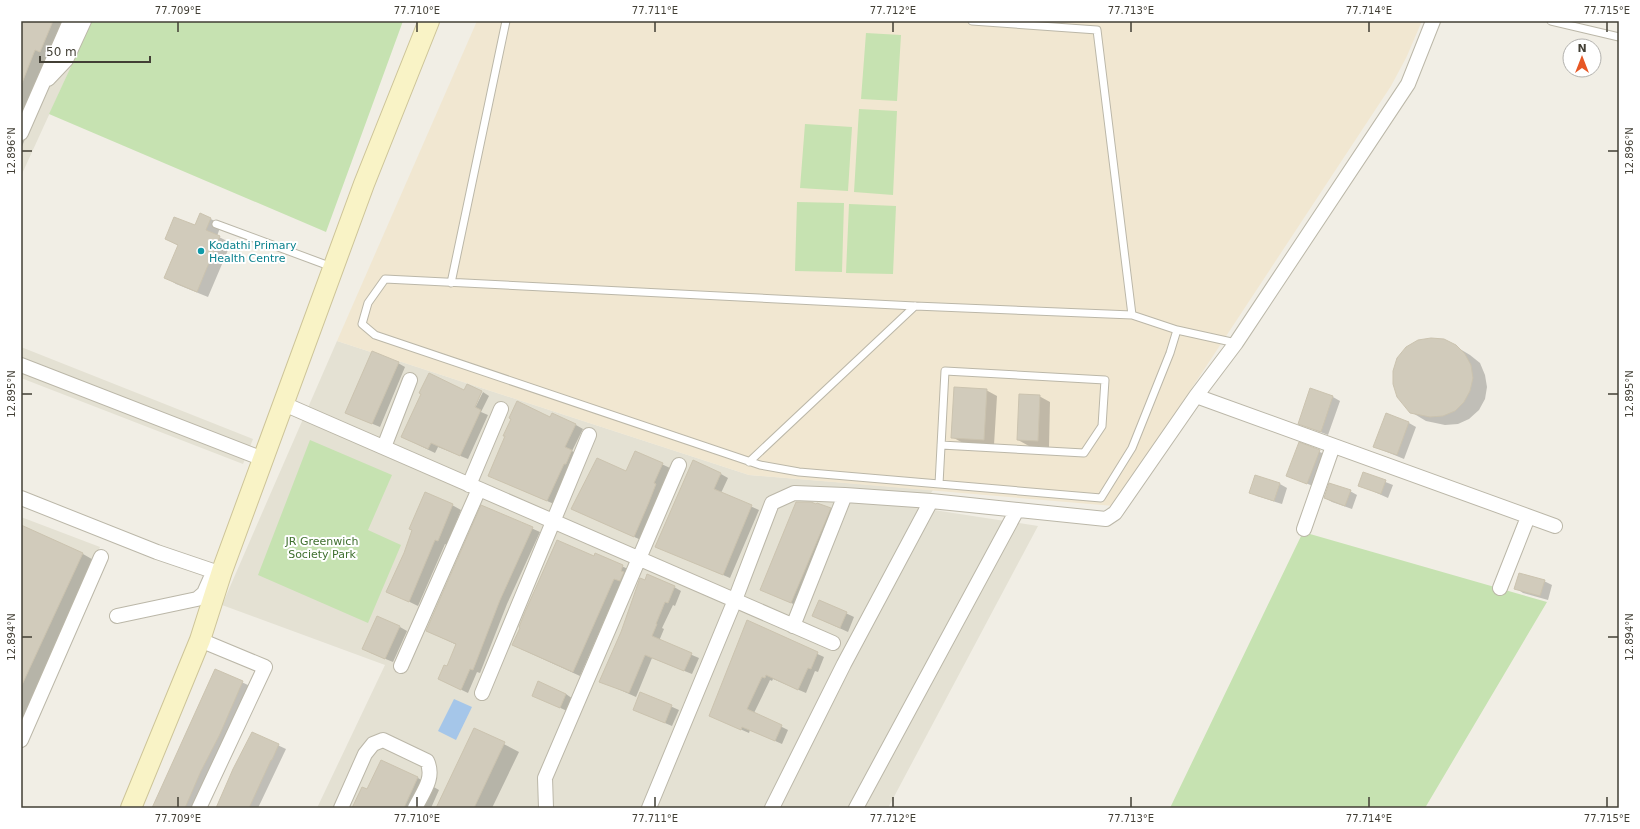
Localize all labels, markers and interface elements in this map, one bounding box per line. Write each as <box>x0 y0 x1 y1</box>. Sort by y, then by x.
text: 77.709°E <box>155 5 201 16</box>
text: 77.710°E <box>394 5 440 16</box>
text: 77.711°E <box>632 5 678 16</box>
text: 77.712°E <box>870 5 916 16</box>
text: 77.713°E <box>1108 5 1154 16</box>
text: 77.714°E <box>1346 5 1392 16</box>
text: 77.715°E <box>1584 5 1630 16</box>
scale bar <box>40 38 150 64</box>
north arrow <box>1562 38 1602 78</box>
text: N <box>1577 42 1587 55</box>
text: 50 m <box>46 45 77 59</box>
text: 12.896°N <box>6 127 17 175</box>
text: 12.896°N <box>1624 127 1635 175</box>
place label: Kodathi Primary Health Centre <box>209 239 297 265</box>
marker: Kodathi Primary Health Centre <box>196 246 206 256</box>
text: 12.895°N <box>6 370 17 418</box>
text: 12.895°N <box>1624 370 1635 418</box>
park label: JR Greenwich Society Park <box>285 535 358 561</box>
text: 12.894°N <box>6 613 17 661</box>
text: 12.894°N <box>1624 613 1635 661</box>
text: 77.709°E <box>155 813 201 824</box>
text: 77.710°E <box>394 813 440 824</box>
text: 77.711°E <box>632 813 678 824</box>
text: 77.712°E <box>870 813 916 824</box>
text: 77.713°E <box>1108 813 1154 824</box>
text: 77.714°E <box>1346 813 1392 824</box>
text: 77.715°E <box>1584 813 1630 824</box>

